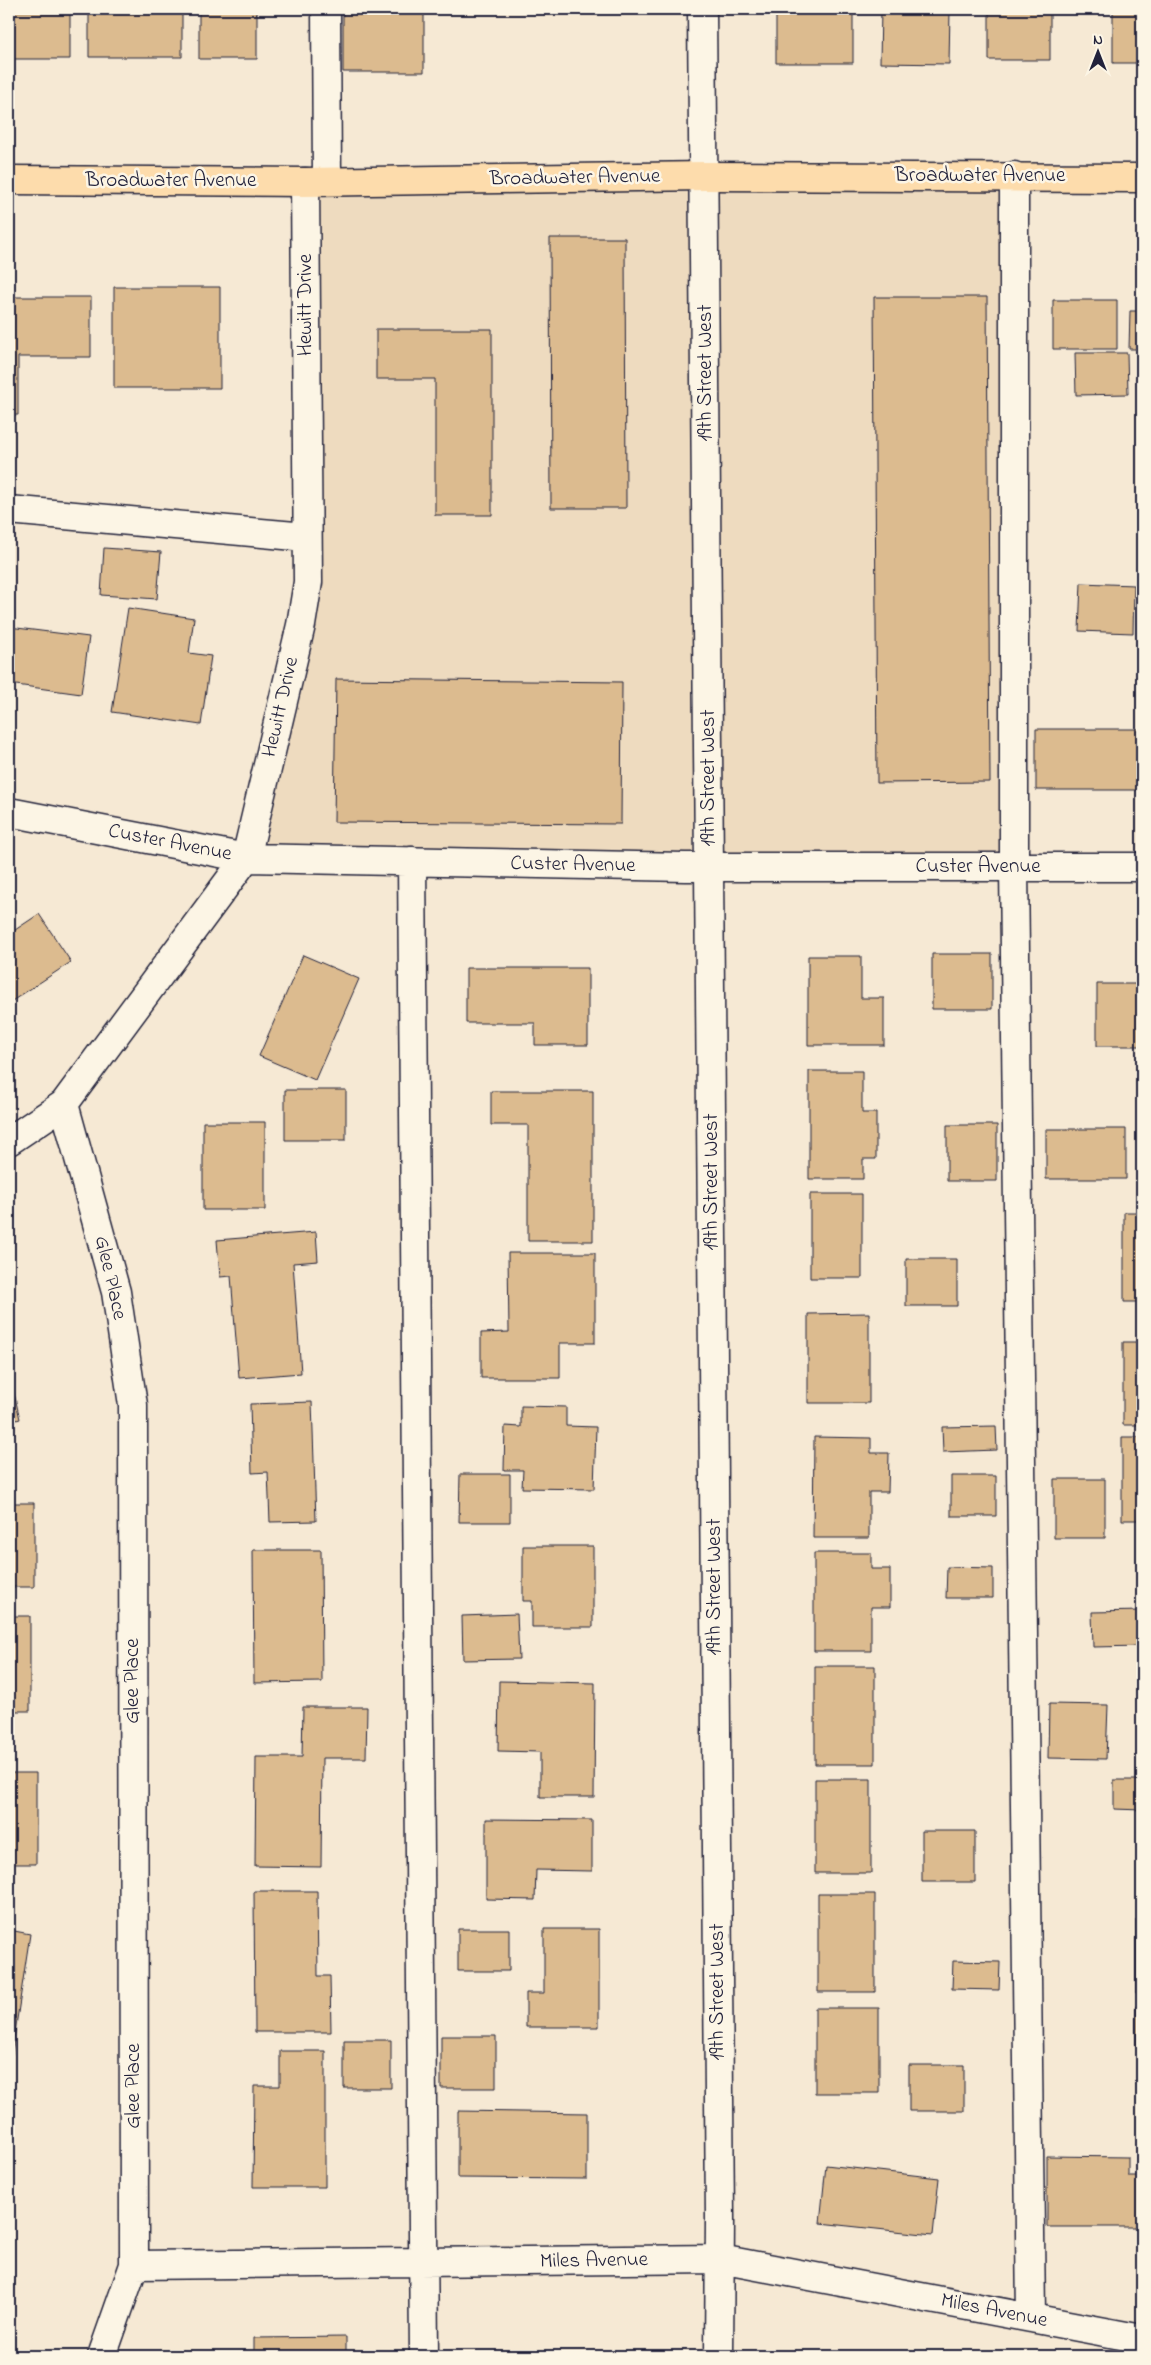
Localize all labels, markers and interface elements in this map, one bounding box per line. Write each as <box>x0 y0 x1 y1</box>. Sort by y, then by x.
north arrow <box>1074 28 1124 78</box>
text: N <box>1093 30 1103 51</box>
street label: Broadwater Avenue <box>894 161 1066 191</box>
street label: Broadwater Avenue <box>488 162 661 195</box>
street label: Broadwater Avenue <box>85 166 257 196</box>
street label: Hewitt Drive <box>291 253 321 356</box>
street label: 19th Street West <box>691 305 721 441</box>
street label: Hewitt Drive <box>255 653 307 760</box>
street label: 19th Street West <box>694 710 724 846</box>
street label: Custer Avenue <box>106 816 235 870</box>
street label: Custer Avenue <box>510 849 636 881</box>
street label: Custer Avenue <box>915 852 1041 882</box>
street label: 19th Street West <box>697 1114 727 1250</box>
street label: Glee Place <box>86 1233 134 1323</box>
street label: 19th Street West <box>700 1519 730 1655</box>
street label: Glee Place <box>118 1638 148 1724</box>
street label: 19th Street West <box>703 1924 733 2060</box>
street label: Glee Place <box>119 2043 149 2129</box>
street label: Miles Avenue <box>540 2245 649 2277</box>
street label: Miles Avenue <box>938 2286 1051 2336</box>

